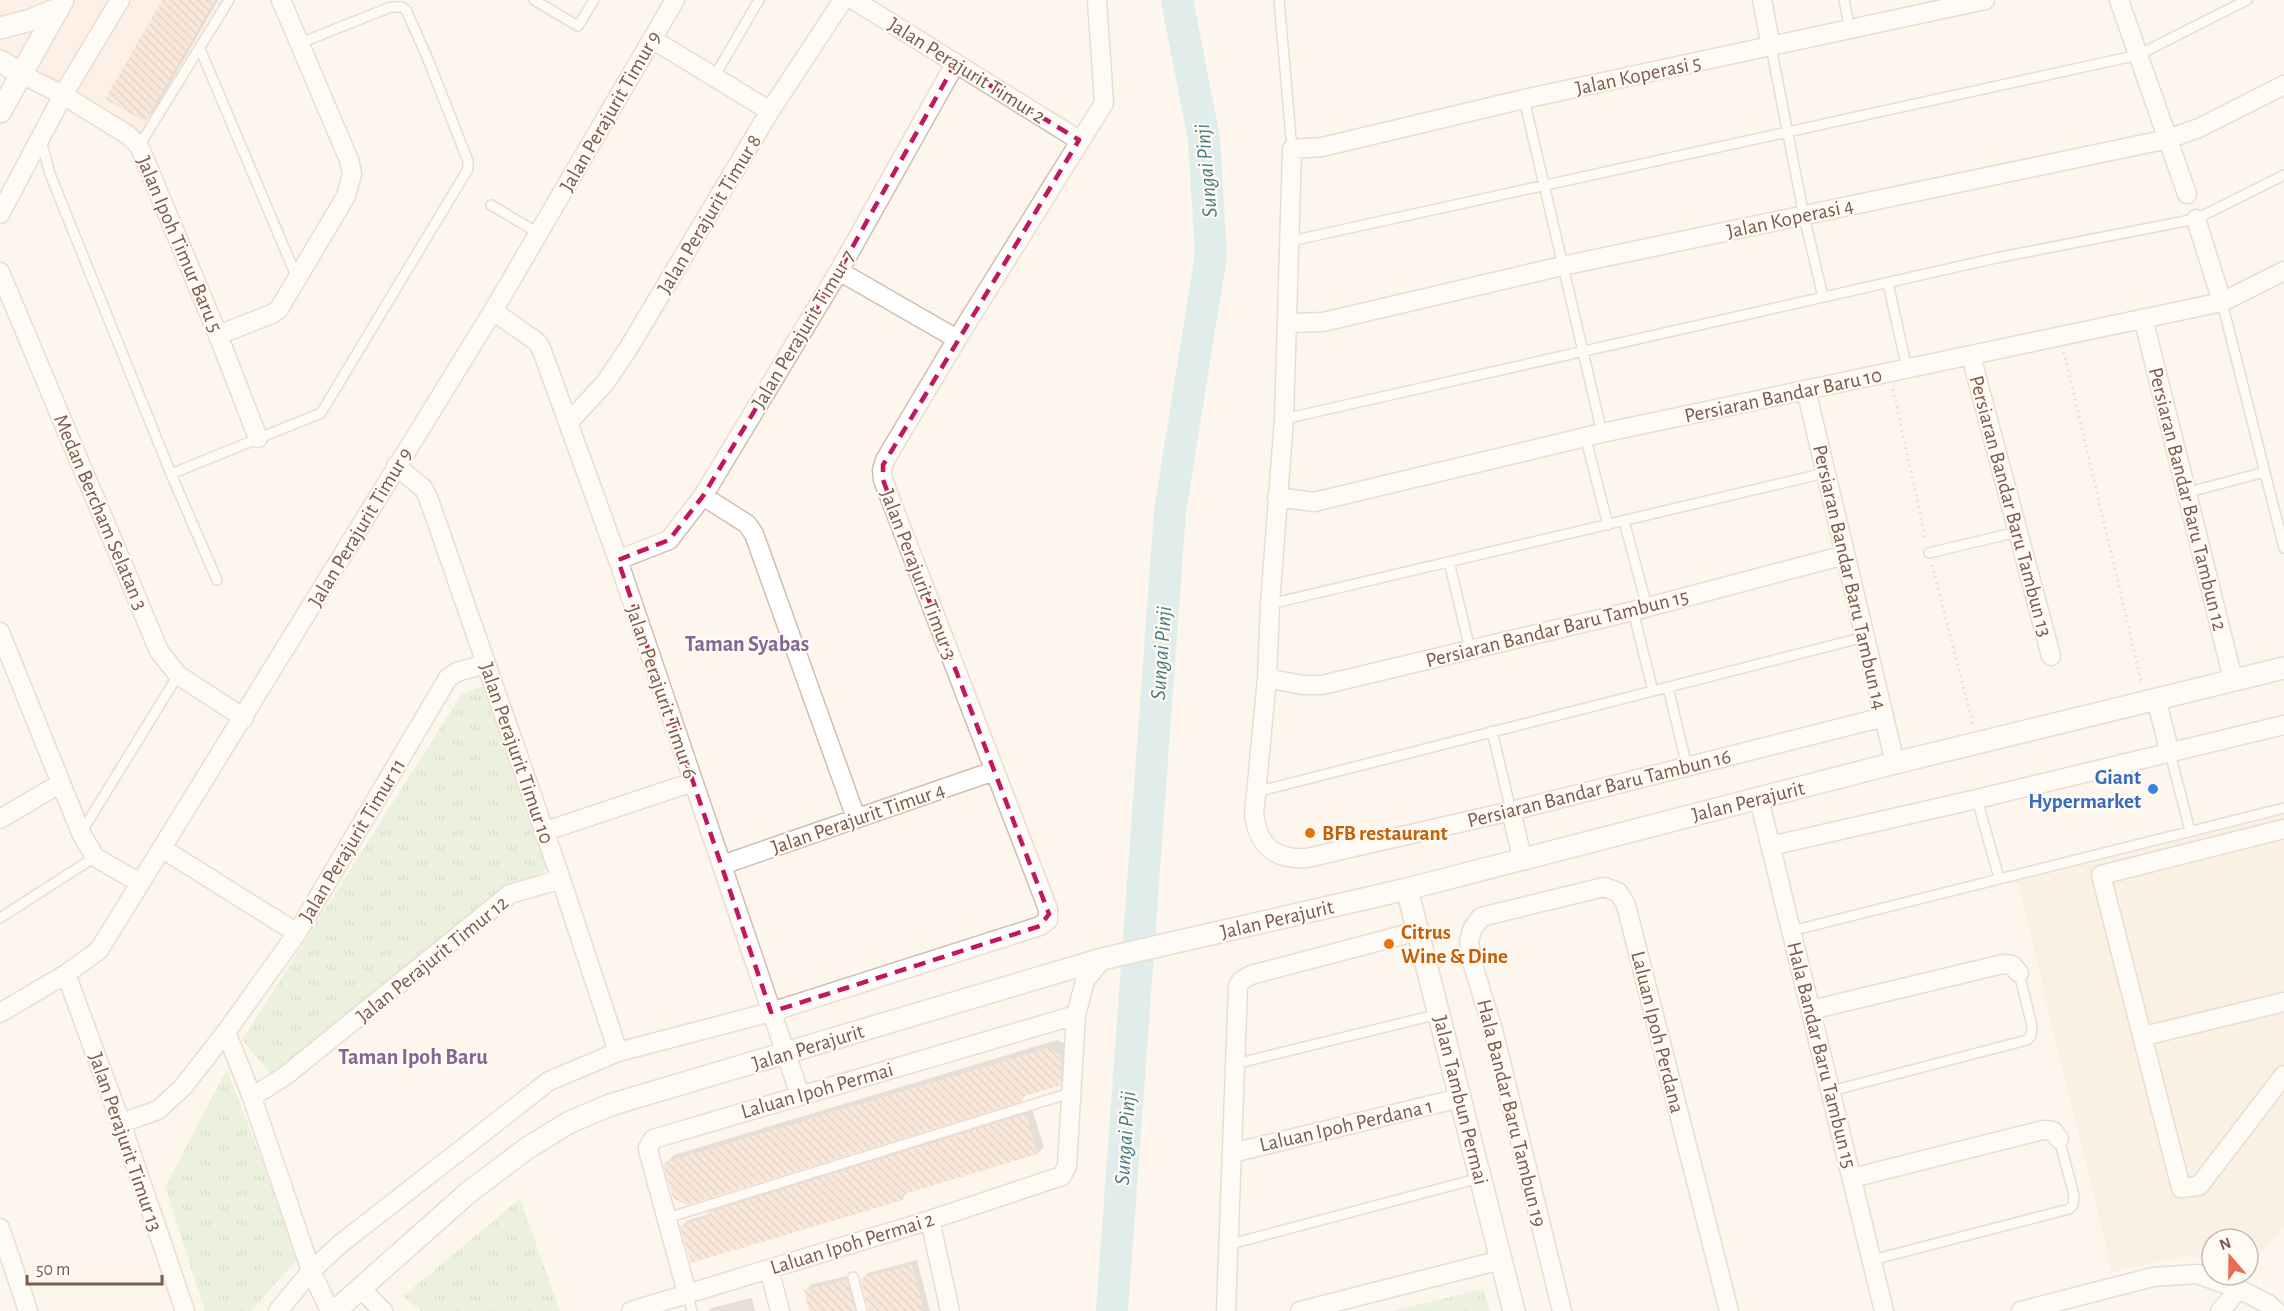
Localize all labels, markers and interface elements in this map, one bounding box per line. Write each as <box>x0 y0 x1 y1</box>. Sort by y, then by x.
street label: Jalan Perajurit Timur 2 <box>884 13 1049 127</box>
street label: Jalan Perajurit Timur 9 <box>556 27 665 195</box>
street label: Jalan Koperasi 5 <box>1573 52 1703 99</box>
water label: Sungai Pinji <box>1191 123 1221 219</box>
street label: Jalan Perajurit Timur 8 <box>654 131 765 298</box>
street label: Jalan Ipoh Timur Baru 5 <box>133 153 226 335</box>
street label: Jalan Koperasi 4 <box>1725 195 1855 242</box>
street label: Jalan Perajurit Timur 7 <box>748 246 859 412</box>
street label: Persiaran Bandar Baru 10 <box>1682 364 1884 427</box>
street label: Persiaran Bandar Baru Tambun 12 <box>2145 365 2230 633</box>
street label: Persiaran Bandar Baru Tambun 13 <box>1965 373 2056 639</box>
street label: Medan Bercham Selatan 3 <box>50 411 151 613</box>
street label: Persiaran Bandar Baru Tambun 14 <box>1809 443 1890 712</box>
street label: Jalan Perajurit Timur 9 <box>305 444 416 611</box>
street label: Jalan Perajurit Timur 3 <box>876 486 961 662</box>
street label: Persiaran Bandar Baru Tambun 15 <box>1424 586 1691 671</box>
street label: Jalan Perajurit Timur 6 <box>622 603 701 781</box>
water label: Sungai Pinji <box>1147 605 1175 701</box>
district label: Taman Syabas <box>685 633 809 656</box>
street label: Jalan Perajurit Timur 10 <box>476 660 557 846</box>
street label: Persiaran Bandar Baru Tambun 16 <box>1465 746 1733 831</box>
street label: Jalan Perajurit Timur 11 <box>295 755 409 925</box>
place label: Giant Hypermarket <box>2028 767 2141 812</box>
street label: Jalan Perajurit <box>1690 777 1807 826</box>
street label: Jalan Perajurit Timur 4 <box>769 779 948 858</box>
marker: Giant Hypermarket <box>2146 782 2160 796</box>
place label: BFB restaurant <box>1322 823 1448 844</box>
marker: BFB restaurant <box>1303 826 1317 840</box>
street label: Jalan Perajurit Timur 12 <box>352 892 512 1027</box>
street label: Jalan Perajurit <box>1219 896 1336 943</box>
place label: Citrus Wine & Dine <box>1401 922 1508 967</box>
marker: Citrus Wine & Dine <box>1382 937 1396 951</box>
street label: Hala Bandar Baru Tambun 15 <box>1783 940 1860 1171</box>
street label: Laluan Ipoh Perdana <box>1627 949 1688 1116</box>
street label: Hala Bandar Baru Tambun 19 <box>1473 997 1550 1229</box>
street label: Jalan Tambun Permai <box>1429 1013 1492 1187</box>
street label: Jalan Perajurit <box>750 1020 867 1074</box>
district label: Taman Ipoh Baru <box>338 1046 488 1068</box>
street label: Jalan Perajurit Timur 13 <box>85 1050 166 1234</box>
street label: Laluan Ipoh Permai <box>739 1059 896 1122</box>
water label: Sungai Pinji <box>1111 1090 1139 1186</box>
street label: Laluan Ipoh Perdana 1 <box>1257 1095 1435 1156</box>
street label: Laluan Ipoh Permai 2 <box>768 1209 937 1278</box>
north arrow <box>2200 1227 2260 1287</box>
text: N <box>2217 1234 2233 1253</box>
scale bar <box>27 1248 162 1286</box>
text: 50 m <box>36 1261 70 1279</box>

